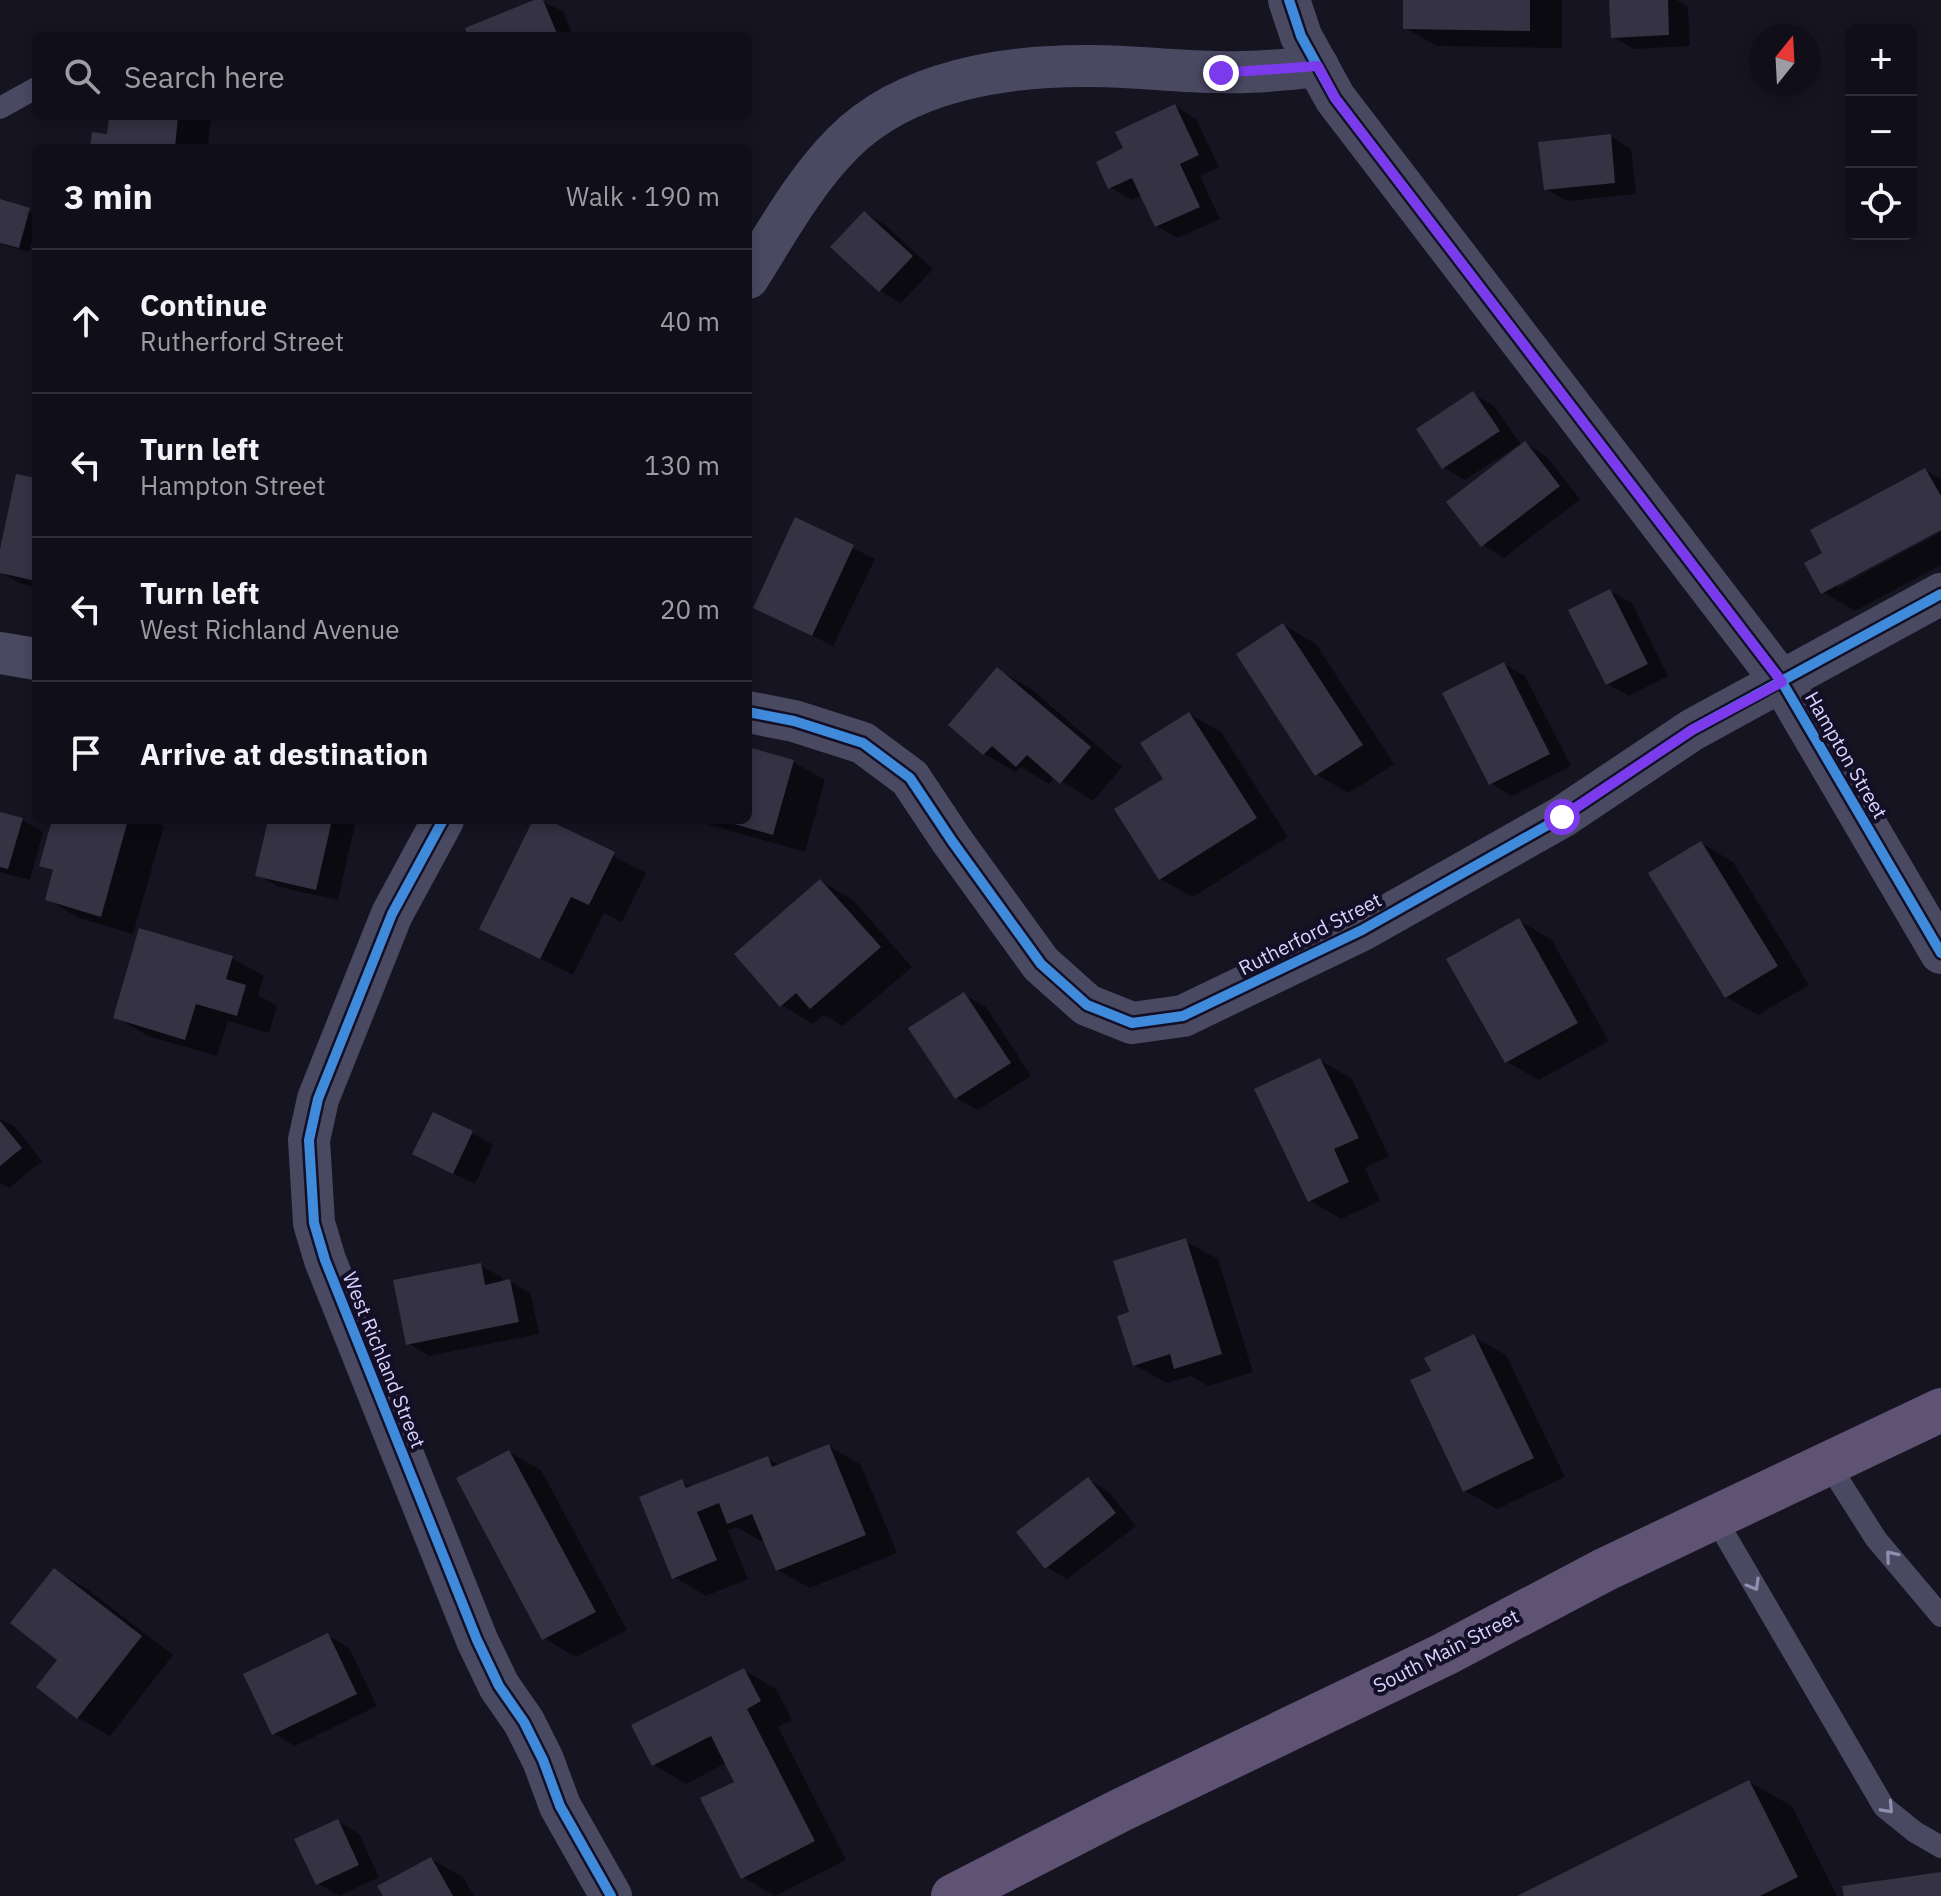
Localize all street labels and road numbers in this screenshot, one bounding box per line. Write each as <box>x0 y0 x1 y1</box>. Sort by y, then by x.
street label: Hampton Street <box>1799 686 1894 823</box>
street label: Rutherford Street <box>1234 886 1386 981</box>
street label: West Richland Street <box>337 1268 432 1452</box>
street label: South Main Street <box>1368 1602 1523 1699</box>

